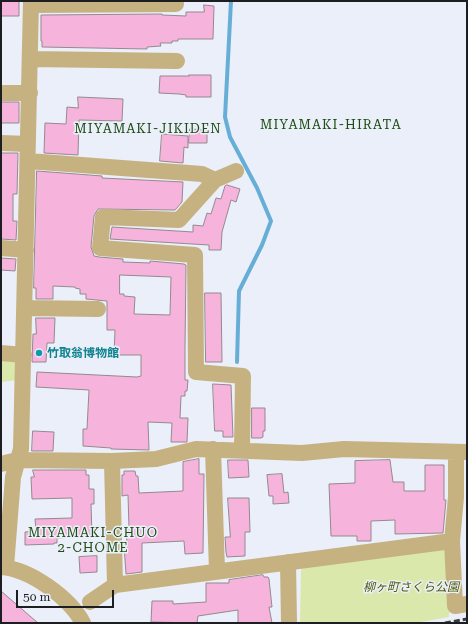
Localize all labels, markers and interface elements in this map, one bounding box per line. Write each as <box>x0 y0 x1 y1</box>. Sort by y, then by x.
district label: MIYAMAKI-HIRATA <box>260 117 402 133</box>
district label: MIYAMAKI-JIKIDEN <box>74 121 222 137</box>
place label: 竹取翁博物館 <box>47 346 119 360</box>
marker: 竹取翁博物館 <box>34 348 44 358</box>
district label: MIYAMAKI-CHUO 2-CHOME <box>28 525 158 556</box>
park label: 柳ヶ町さくら公園 <box>363 580 459 594</box>
scale bar <box>18 582 116 608</box>
text: 50 m <box>23 590 50 604</box>

